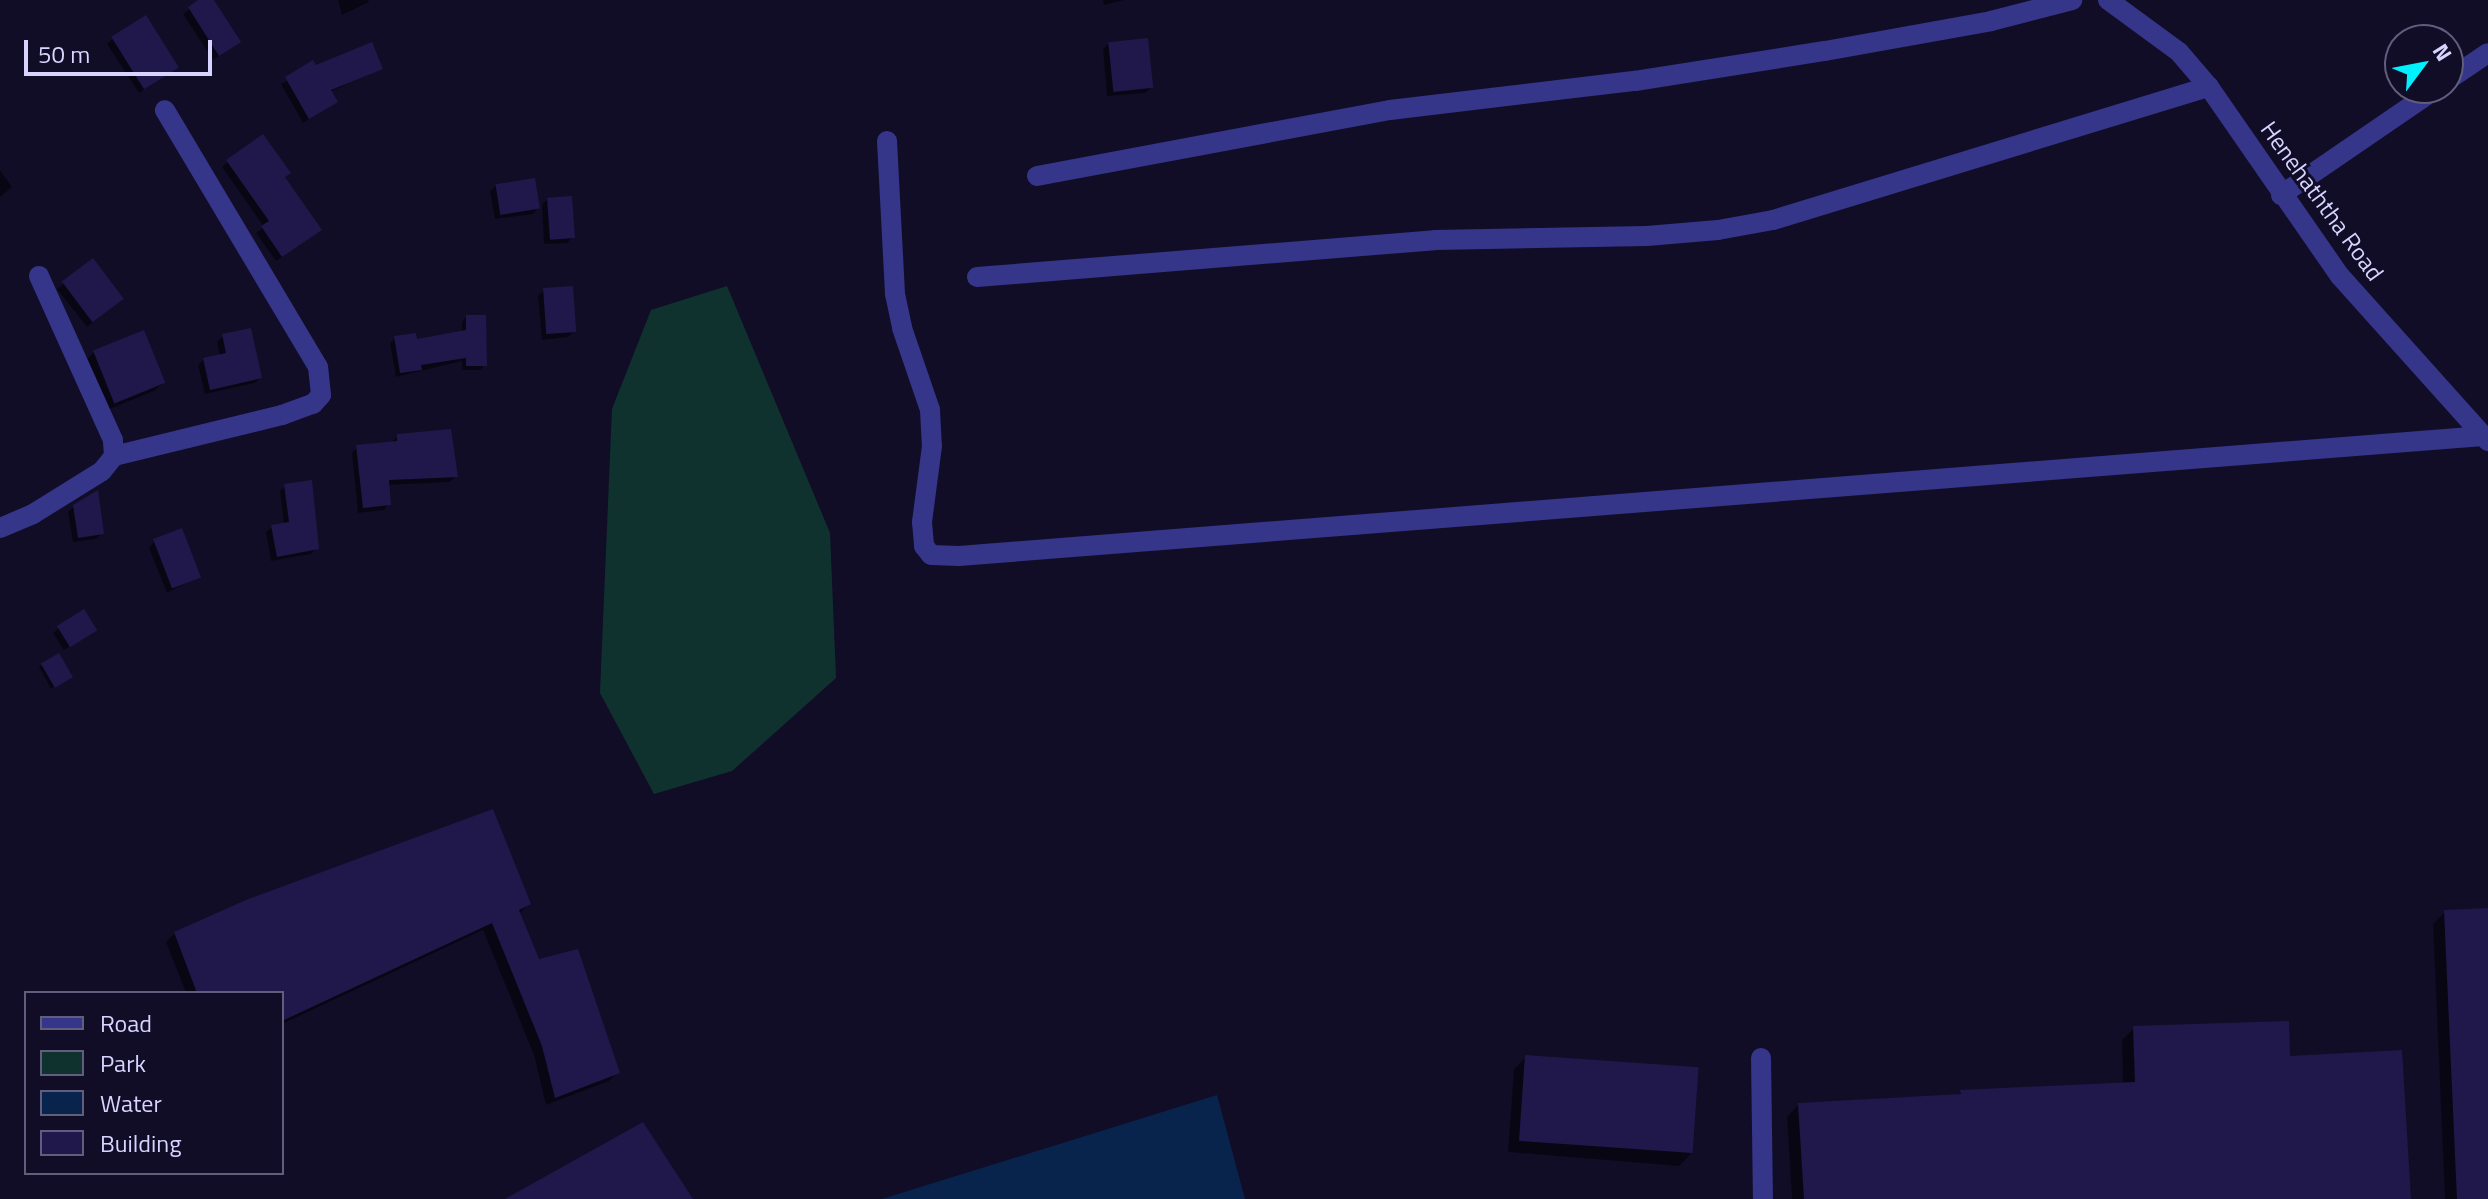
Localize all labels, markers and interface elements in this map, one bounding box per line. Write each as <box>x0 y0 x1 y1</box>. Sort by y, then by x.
scale bar <box>28 24 216 74</box>
north arrow <box>2384 24 2464 104</box>
text: 50 m <box>38 36 90 72</box>
text: N <box>2424 37 2461 68</box>
street label: Henehaththa Road <box>2255 116 2389 286</box>
legend <box>24 991 284 1175</box>
text: Road <box>100 1005 152 1041</box>
text: Park <box>100 1045 146 1081</box>
text: Water <box>100 1085 162 1121</box>
text: Building <box>100 1125 182 1161</box>

